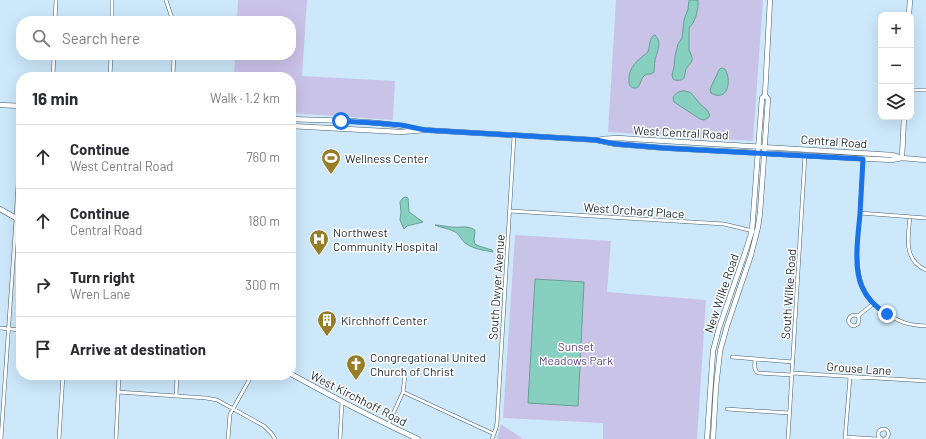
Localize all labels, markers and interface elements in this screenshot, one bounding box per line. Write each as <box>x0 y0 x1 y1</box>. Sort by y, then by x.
map controls <box>878 12 914 120</box>
button: + <box>878 12 914 48</box>
search box <box>16 16 296 60</box>
icon: search <box>30 27 52 49</box>
text: Search here <box>62 29 140 47</box>
button: − <box>878 48 914 84</box>
button: layers <box>878 84 914 120</box>
text: 16 min <box>32 88 78 108</box>
text: Walk · 1.2 km <box>210 90 280 106</box>
route start <box>332 112 350 130</box>
street label: West Central Road <box>633 123 729 141</box>
street label: Central Road <box>800 132 868 150</box>
text: Continue <box>70 140 130 158</box>
icon: ahead <box>32 146 54 168</box>
sports icon: Wellness Center <box>320 147 342 175</box>
text: 760 m <box>246 149 280 165</box>
place label: Wellness Center <box>345 151 429 165</box>
text: West Central Road <box>70 158 173 174</box>
street label: West Orchard Place <box>583 199 685 221</box>
text: Continue <box>70 204 130 222</box>
icon: ahead <box>32 210 54 232</box>
text: 180 m <box>248 213 280 229</box>
text: Central Road <box>70 222 142 238</box>
place label: Northwest Community Hospital <box>333 225 438 253</box>
hospital icon: Northwest Community Hospital <box>308 228 330 256</box>
street label: South Dwyer Avenue <box>485 234 507 340</box>
street label: South Wilke Road <box>778 248 798 340</box>
street label: New Wilke Road <box>701 252 741 334</box>
text: Turn right <box>70 268 135 286</box>
icon: right <box>32 274 54 296</box>
text: 300 m <box>245 277 280 293</box>
text: Wren Lane <box>70 286 130 302</box>
route end <box>878 305 896 323</box>
building icon: Kirchhoff Center <box>316 309 338 337</box>
place label: Kirchhoff Center <box>341 313 428 327</box>
icon: arrive <box>32 338 54 360</box>
park label: Sunset Meadows Park <box>539 339 613 367</box>
text: Arrive at destination <box>70 340 206 358</box>
place label: Congregational United Church of Christ <box>370 350 486 378</box>
church icon: Congregational United Church of Christ <box>345 353 367 381</box>
street label: Grouse Lane <box>826 359 892 377</box>
street label: West Kirchhoff Road <box>308 368 410 428</box>

